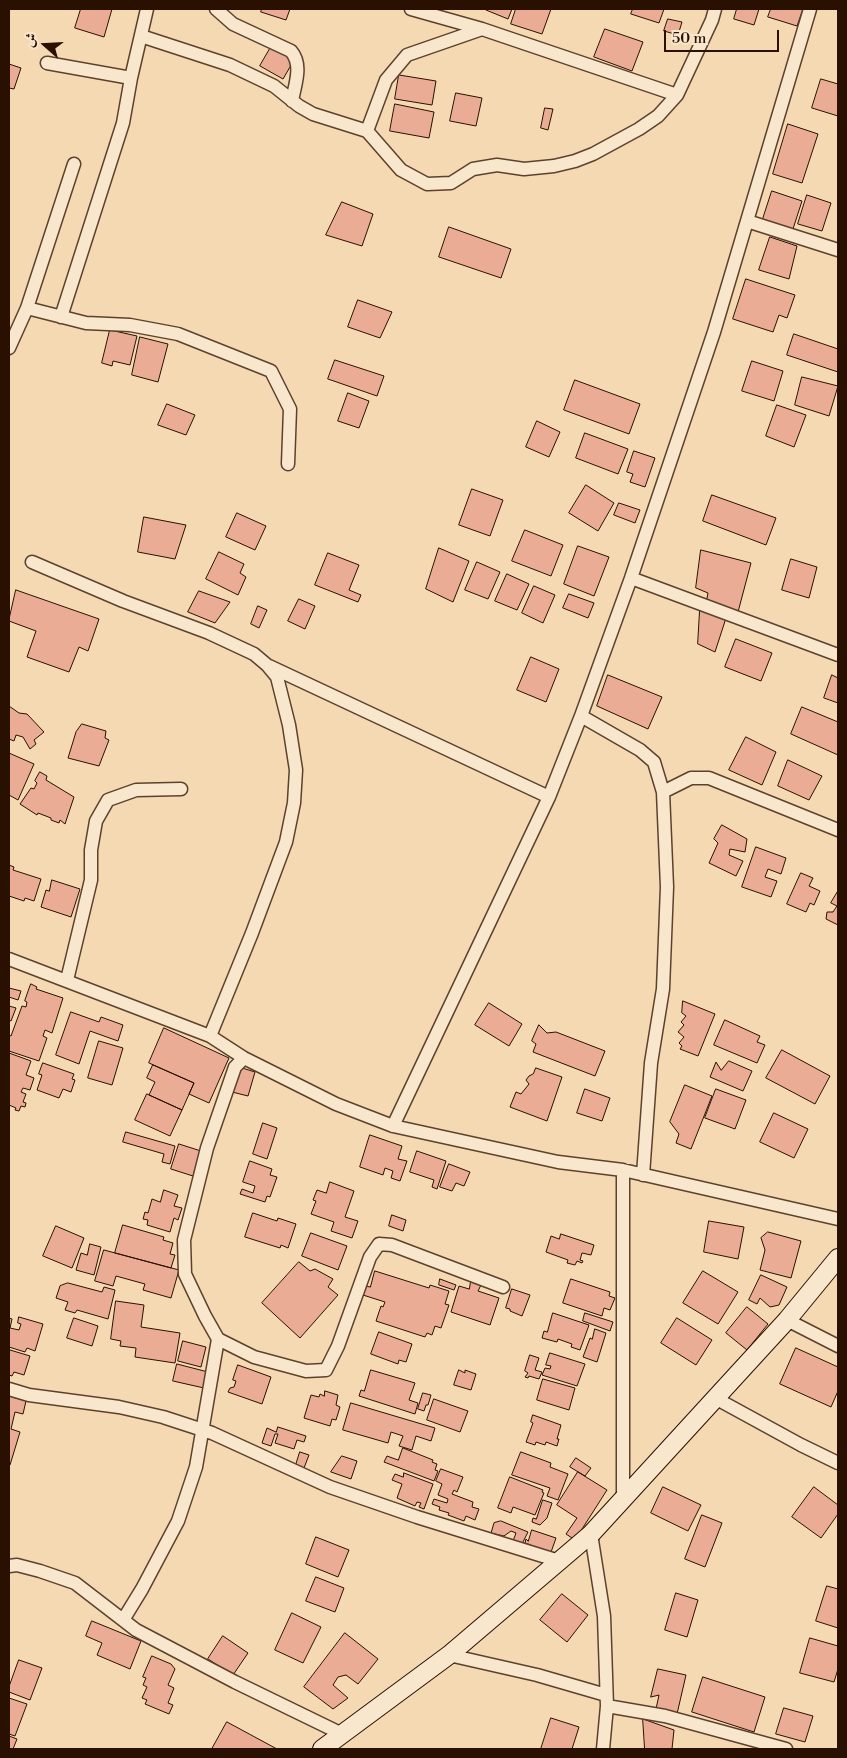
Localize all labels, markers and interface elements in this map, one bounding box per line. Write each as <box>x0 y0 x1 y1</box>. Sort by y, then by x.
north arrow <box>20 20 70 70</box>
scale bar <box>667 20 782 52</box>
text: 50 m <box>672 29 706 48</box>
text: ش <box>20 31 42 50</box>

